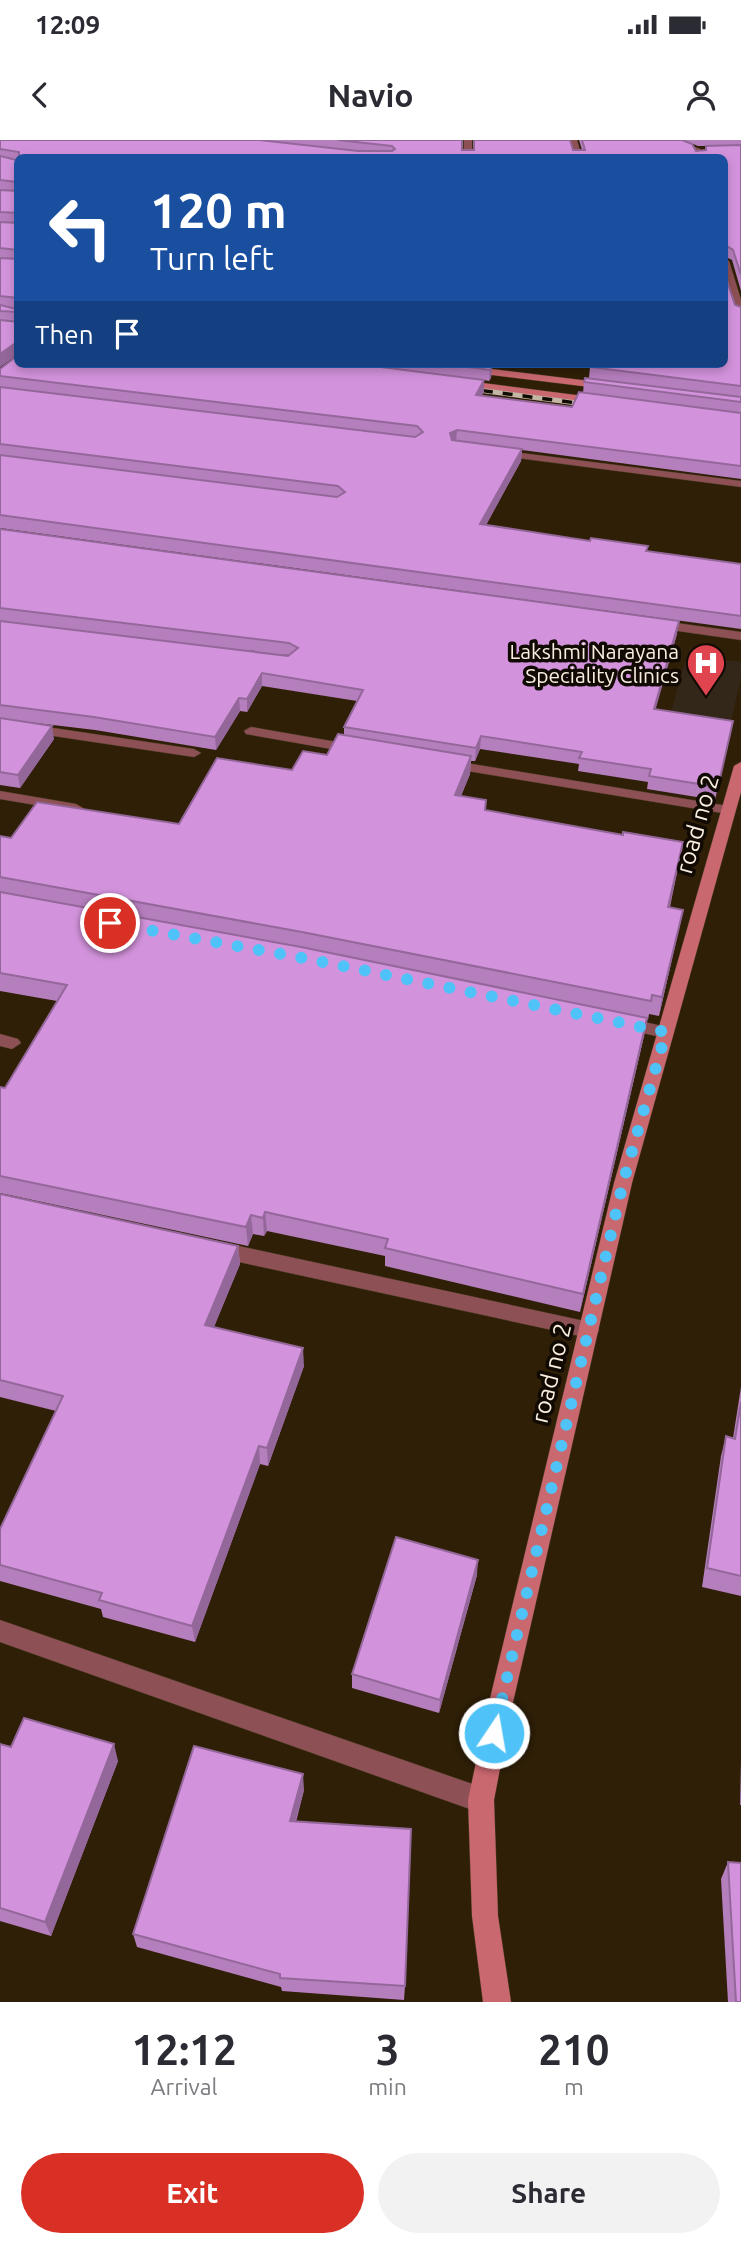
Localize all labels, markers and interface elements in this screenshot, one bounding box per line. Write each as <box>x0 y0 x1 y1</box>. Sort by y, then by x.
text: 12:09 <box>35 10 100 39</box>
icon: back <box>21 76 59 114</box>
icon: person <box>682 76 720 114</box>
text: Navio <box>327 77 414 113</box>
icon: left <box>35 182 126 273</box>
text: 120 m <box>150 182 287 237</box>
text: Turn left <box>150 240 274 276</box>
icon: arrive <box>108 315 146 353</box>
text: Then <box>35 320 94 349</box>
place label: Lakshmi Narayana Speciality Clinics <box>510 639 679 687</box>
hospital icon: Lakshmi Narayana Speciality Clinics <box>685 642 727 697</box>
street label: road no 2 <box>670 771 724 877</box>
pin <box>80 893 140 953</box>
icon: arrive <box>91 904 129 942</box>
street label: road no 2 <box>526 1320 576 1426</box>
position arrow <box>457 1696 531 1770</box>
text: 12:12 <box>132 2026 237 2073</box>
text: 3 <box>376 2026 399 2073</box>
text: 210 <box>538 2026 609 2073</box>
text: Arrival <box>151 2074 218 2099</box>
text: min <box>368 2074 407 2099</box>
text: m <box>564 2074 584 2099</box>
button: Exit <box>21 2153 364 2233</box>
button: Share <box>378 2153 720 2233</box>

